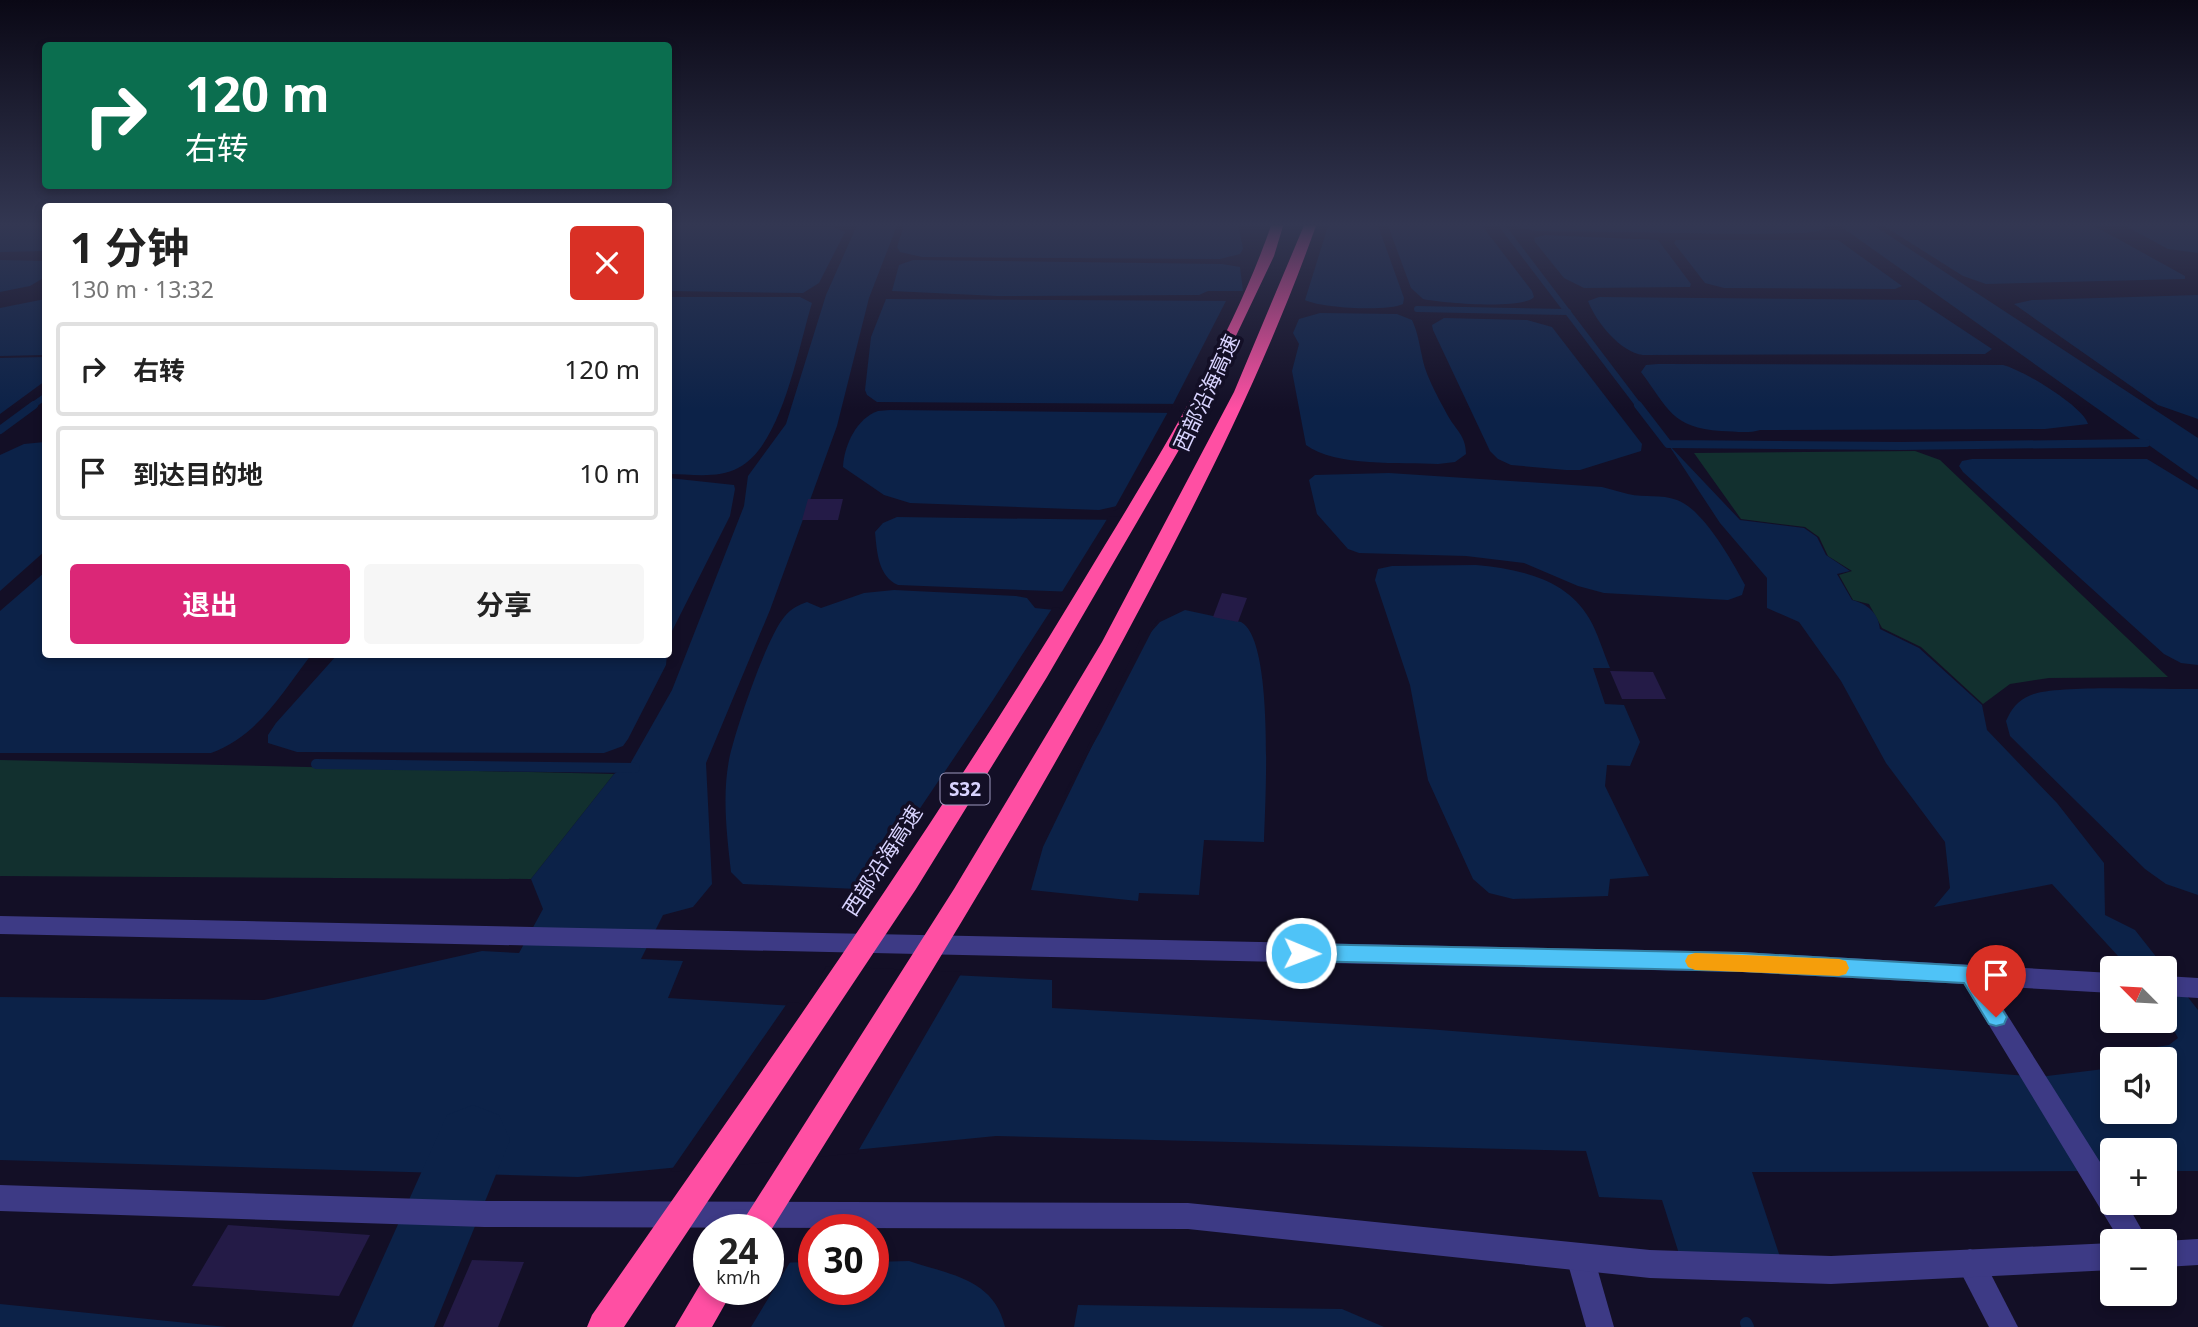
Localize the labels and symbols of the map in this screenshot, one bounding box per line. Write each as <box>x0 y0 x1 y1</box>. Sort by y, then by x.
street label: 西部沿海高速 <box>1167 330 1245 456</box>
road number: S32 <box>940 774 990 804</box>
street label: 西部沿海高速 <box>836 800 928 921</box>
position arrow <box>1264 916 1338 990</box>
pin <box>1966 945 2026 1017</box>
north arrow <box>2100 956 2177 1032</box>
speed limit sign: 30 <box>798 1214 889 1305</box>

